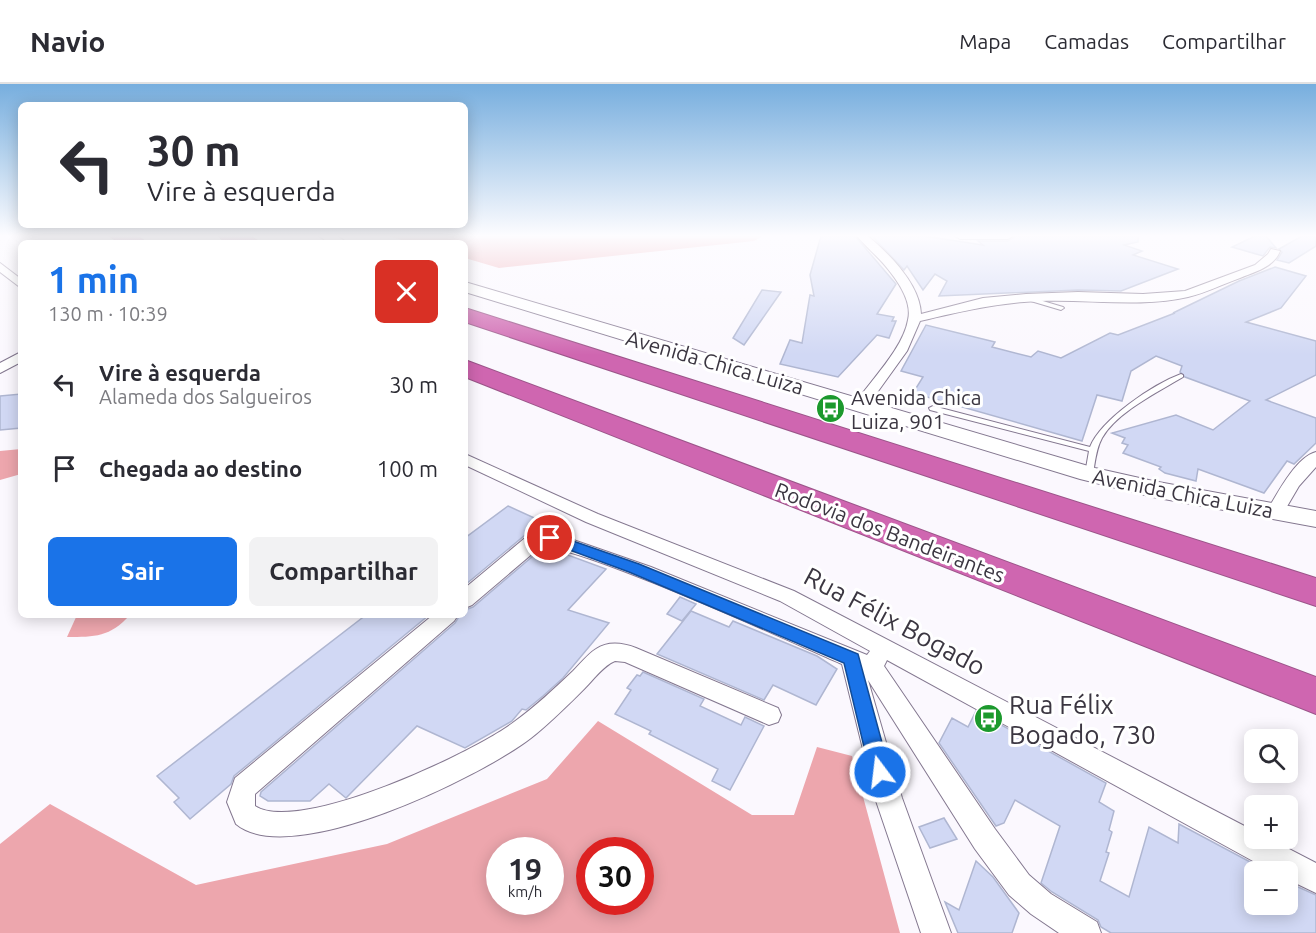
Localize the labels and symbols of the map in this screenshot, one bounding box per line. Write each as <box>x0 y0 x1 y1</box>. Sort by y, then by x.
street label: Avenida Chica Luiza <box>623 325 807 399</box>
place label: Avenida Chica Luiza, 901 <box>851 385 982 433</box>
bus stop icon: Avenida Chica Luiza, 901 <box>814 393 846 425</box>
street label: Avenida Chica Luiza <box>1091 464 1275 522</box>
street label: Rodovia dos Bandeirantes <box>772 477 1008 587</box>
pin <box>524 512 575 563</box>
street label: Rua Félix Bogado <box>799 561 991 681</box>
place label: Rua Félix Bogado, 730 <box>1009 690 1156 749</box>
bus stop icon: Rua Félix Bogado, 730 <box>972 703 1004 735</box>
position arrow <box>848 740 912 804</box>
speed limit sign: 30 <box>576 837 654 915</box>

